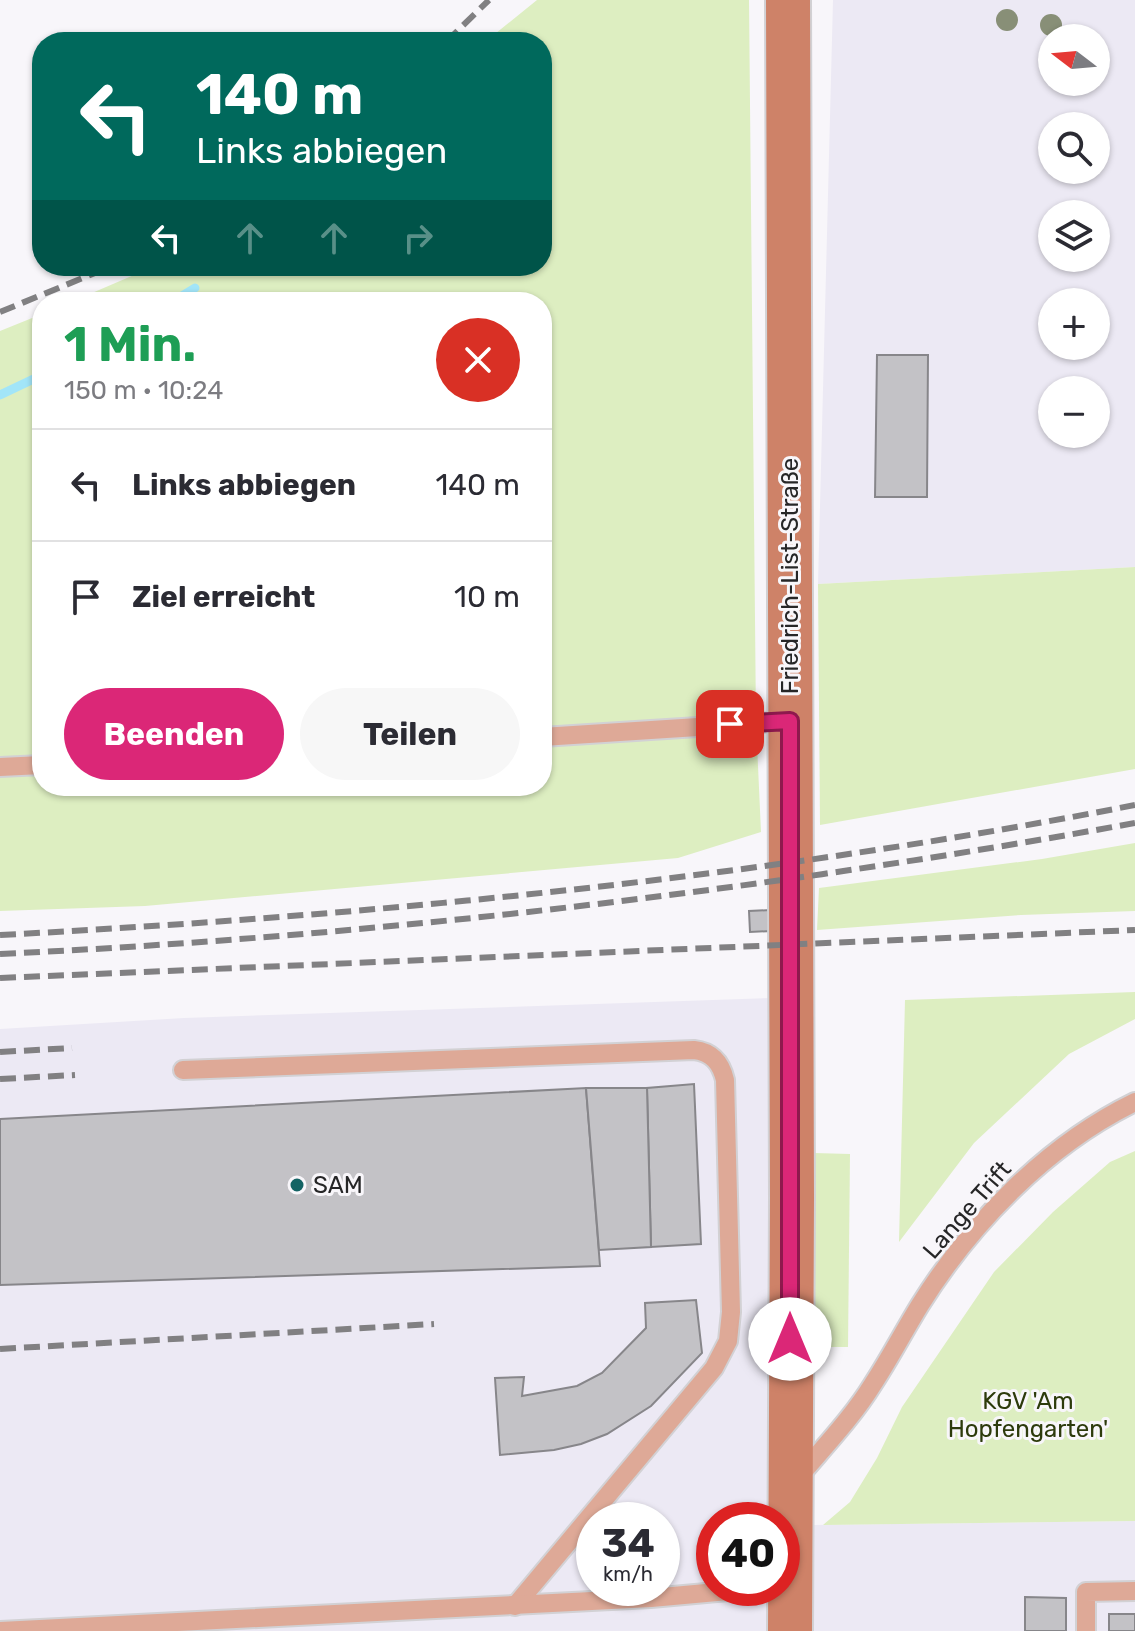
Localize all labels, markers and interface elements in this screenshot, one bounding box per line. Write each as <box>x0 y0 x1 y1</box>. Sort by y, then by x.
north arrow <box>1038 24 1110 96</box>
map controls <box>1038 24 1110 448</box>
text: 140 m <box>196 62 363 128</box>
icon: left <box>64 64 168 168</box>
button: search <box>1038 112 1110 184</box>
text: Links abbiegen <box>196 129 447 172</box>
button: layers <box>1038 200 1110 272</box>
icon: left <box>144 216 188 260</box>
icon: ahead <box>228 216 272 260</box>
icon: ahead <box>312 216 356 260</box>
icon: right <box>396 216 440 260</box>
button: + <box>1038 288 1110 360</box>
text: 1 Min. <box>64 316 196 373</box>
button: close <box>436 318 520 402</box>
text: 150 m · 10:24 <box>64 375 223 406</box>
button: − <box>1038 376 1110 448</box>
street label: Friedrich-List-Straße <box>776 458 804 694</box>
icon: left <box>64 463 108 507</box>
text: Links abbiegen <box>132 467 356 503</box>
text: 140 m <box>435 467 520 503</box>
icon: arrive <box>64 575 108 619</box>
text: Ziel erreicht <box>132 579 315 615</box>
text: 10 m <box>454 579 520 615</box>
button: Beenden <box>64 688 284 780</box>
button: Teilen <box>300 688 520 780</box>
pin <box>696 690 764 758</box>
icon: arrive <box>708 702 752 746</box>
street label: Lange Trift <box>917 1156 1017 1264</box>
place label: SAM <box>313 1171 363 1199</box>
marker: SAM <box>288 1176 306 1194</box>
position arrow <box>748 1297 832 1381</box>
park label: KGV 'Am Hopfengarten' <box>948 1387 1108 1443</box>
speed limit sign: 40 <box>696 1502 800 1606</box>
text: 34 <box>601 1520 655 1567</box>
text: km/h <box>603 1562 653 1586</box>

